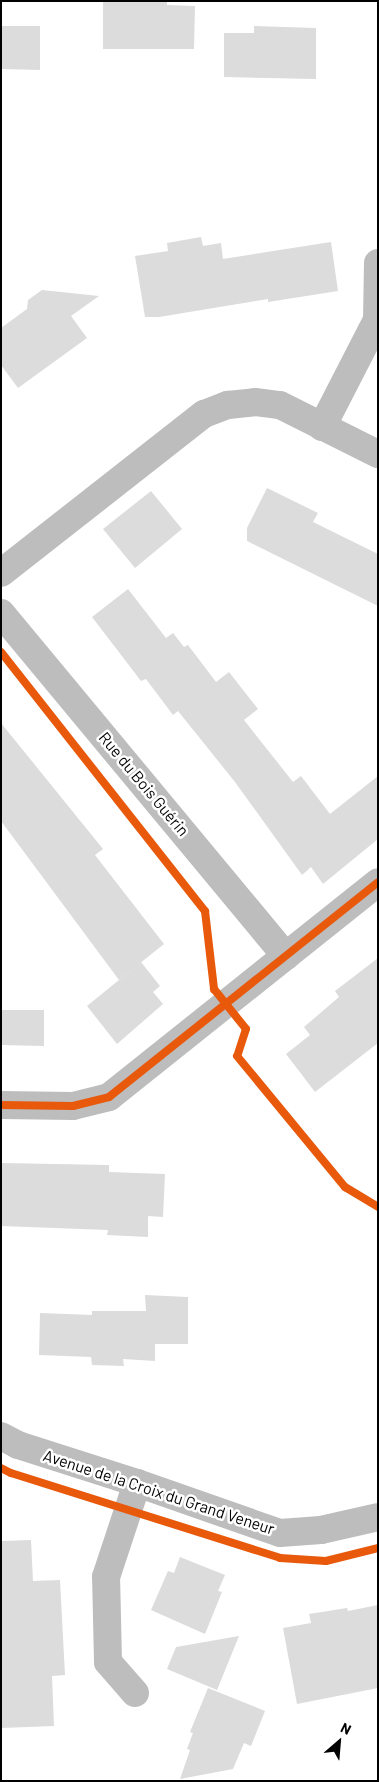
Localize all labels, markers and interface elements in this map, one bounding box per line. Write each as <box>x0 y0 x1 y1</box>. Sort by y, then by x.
street label: Rue du Bois Guérin <box>95 728 193 840</box>
street label: Avenue de la Croix du Grand Veneur <box>41 1445 277 1539</box>
north arrow <box>314 1717 364 1767</box>
text: N <box>338 1719 354 1738</box>

